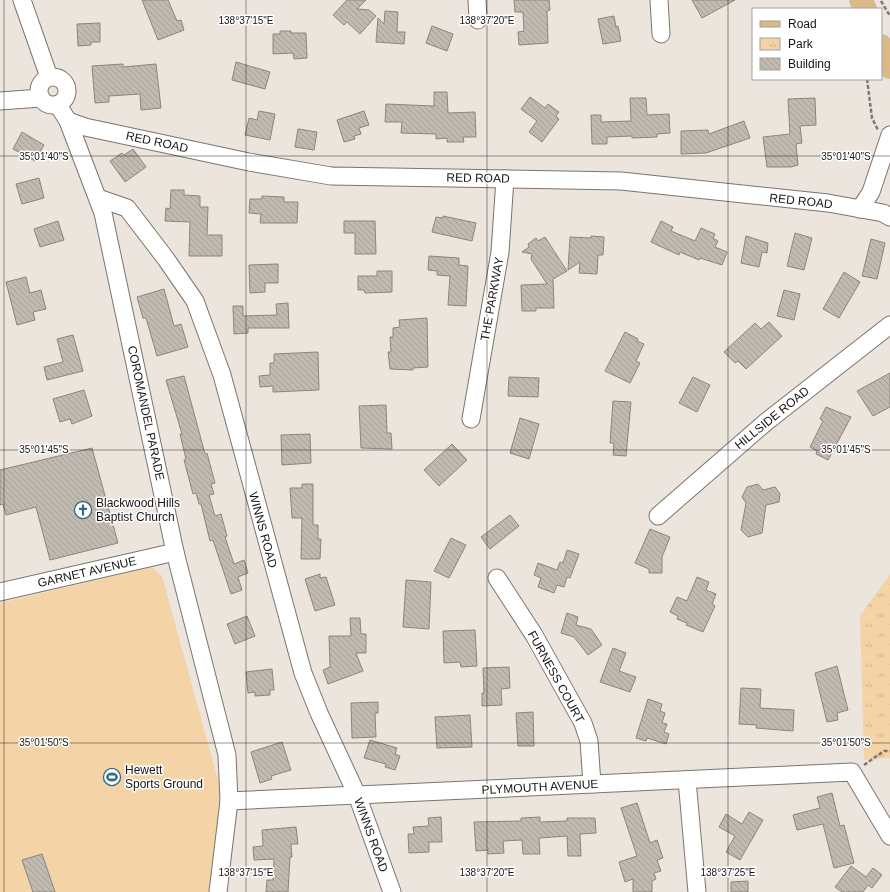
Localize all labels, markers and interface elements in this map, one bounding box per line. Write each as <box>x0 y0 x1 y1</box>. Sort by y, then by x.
legend <box>752 8 882 80</box>
text: 138°37'15"E <box>218 15 274 26</box>
text: 138°37'20"E <box>459 15 515 26</box>
text: Road <box>788 17 817 31</box>
text: Park <box>788 37 814 51</box>
text: Building <box>788 57 831 71</box>
street label: RED ROAD <box>125 129 190 156</box>
text: 35°01'40"S <box>19 151 69 162</box>
text: 35°01'40"S <box>821 151 871 162</box>
street label: RED ROAD <box>446 170 510 186</box>
street label: RED ROAD <box>769 191 834 211</box>
street label: THE PARKWAY <box>478 256 506 342</box>
street label: COROMANDEL PARADE <box>125 344 167 482</box>
street label: HILLSIDE ROAD <box>732 384 812 452</box>
text: 35°01'45"S <box>19 444 69 455</box>
text: 35°01'45"S <box>821 444 871 455</box>
street label: WINNS ROAD <box>246 491 280 570</box>
place label: Blackwood Hills Baptist Church <box>96 496 180 524</box>
church icon: Blackwood Hills Baptist Church <box>73 500 93 520</box>
street label: GARNET AVENUE <box>36 554 138 590</box>
street label: FURNESS COURT <box>525 629 587 726</box>
text: 35°01'50"S <box>19 737 69 748</box>
text: 35°01'50"S <box>821 737 871 748</box>
place label: Hewett Sports Ground <box>125 763 203 791</box>
sports icon: Hewett Sports Ground <box>102 767 122 787</box>
street label: PLYMOUTH AVENUE <box>481 777 599 797</box>
street label: WINNS ROAD <box>351 796 391 874</box>
text: 138°37'15"E <box>218 867 274 878</box>
text: 138°37'20"E <box>459 867 515 878</box>
text: 138°37'25"E <box>700 867 756 878</box>

